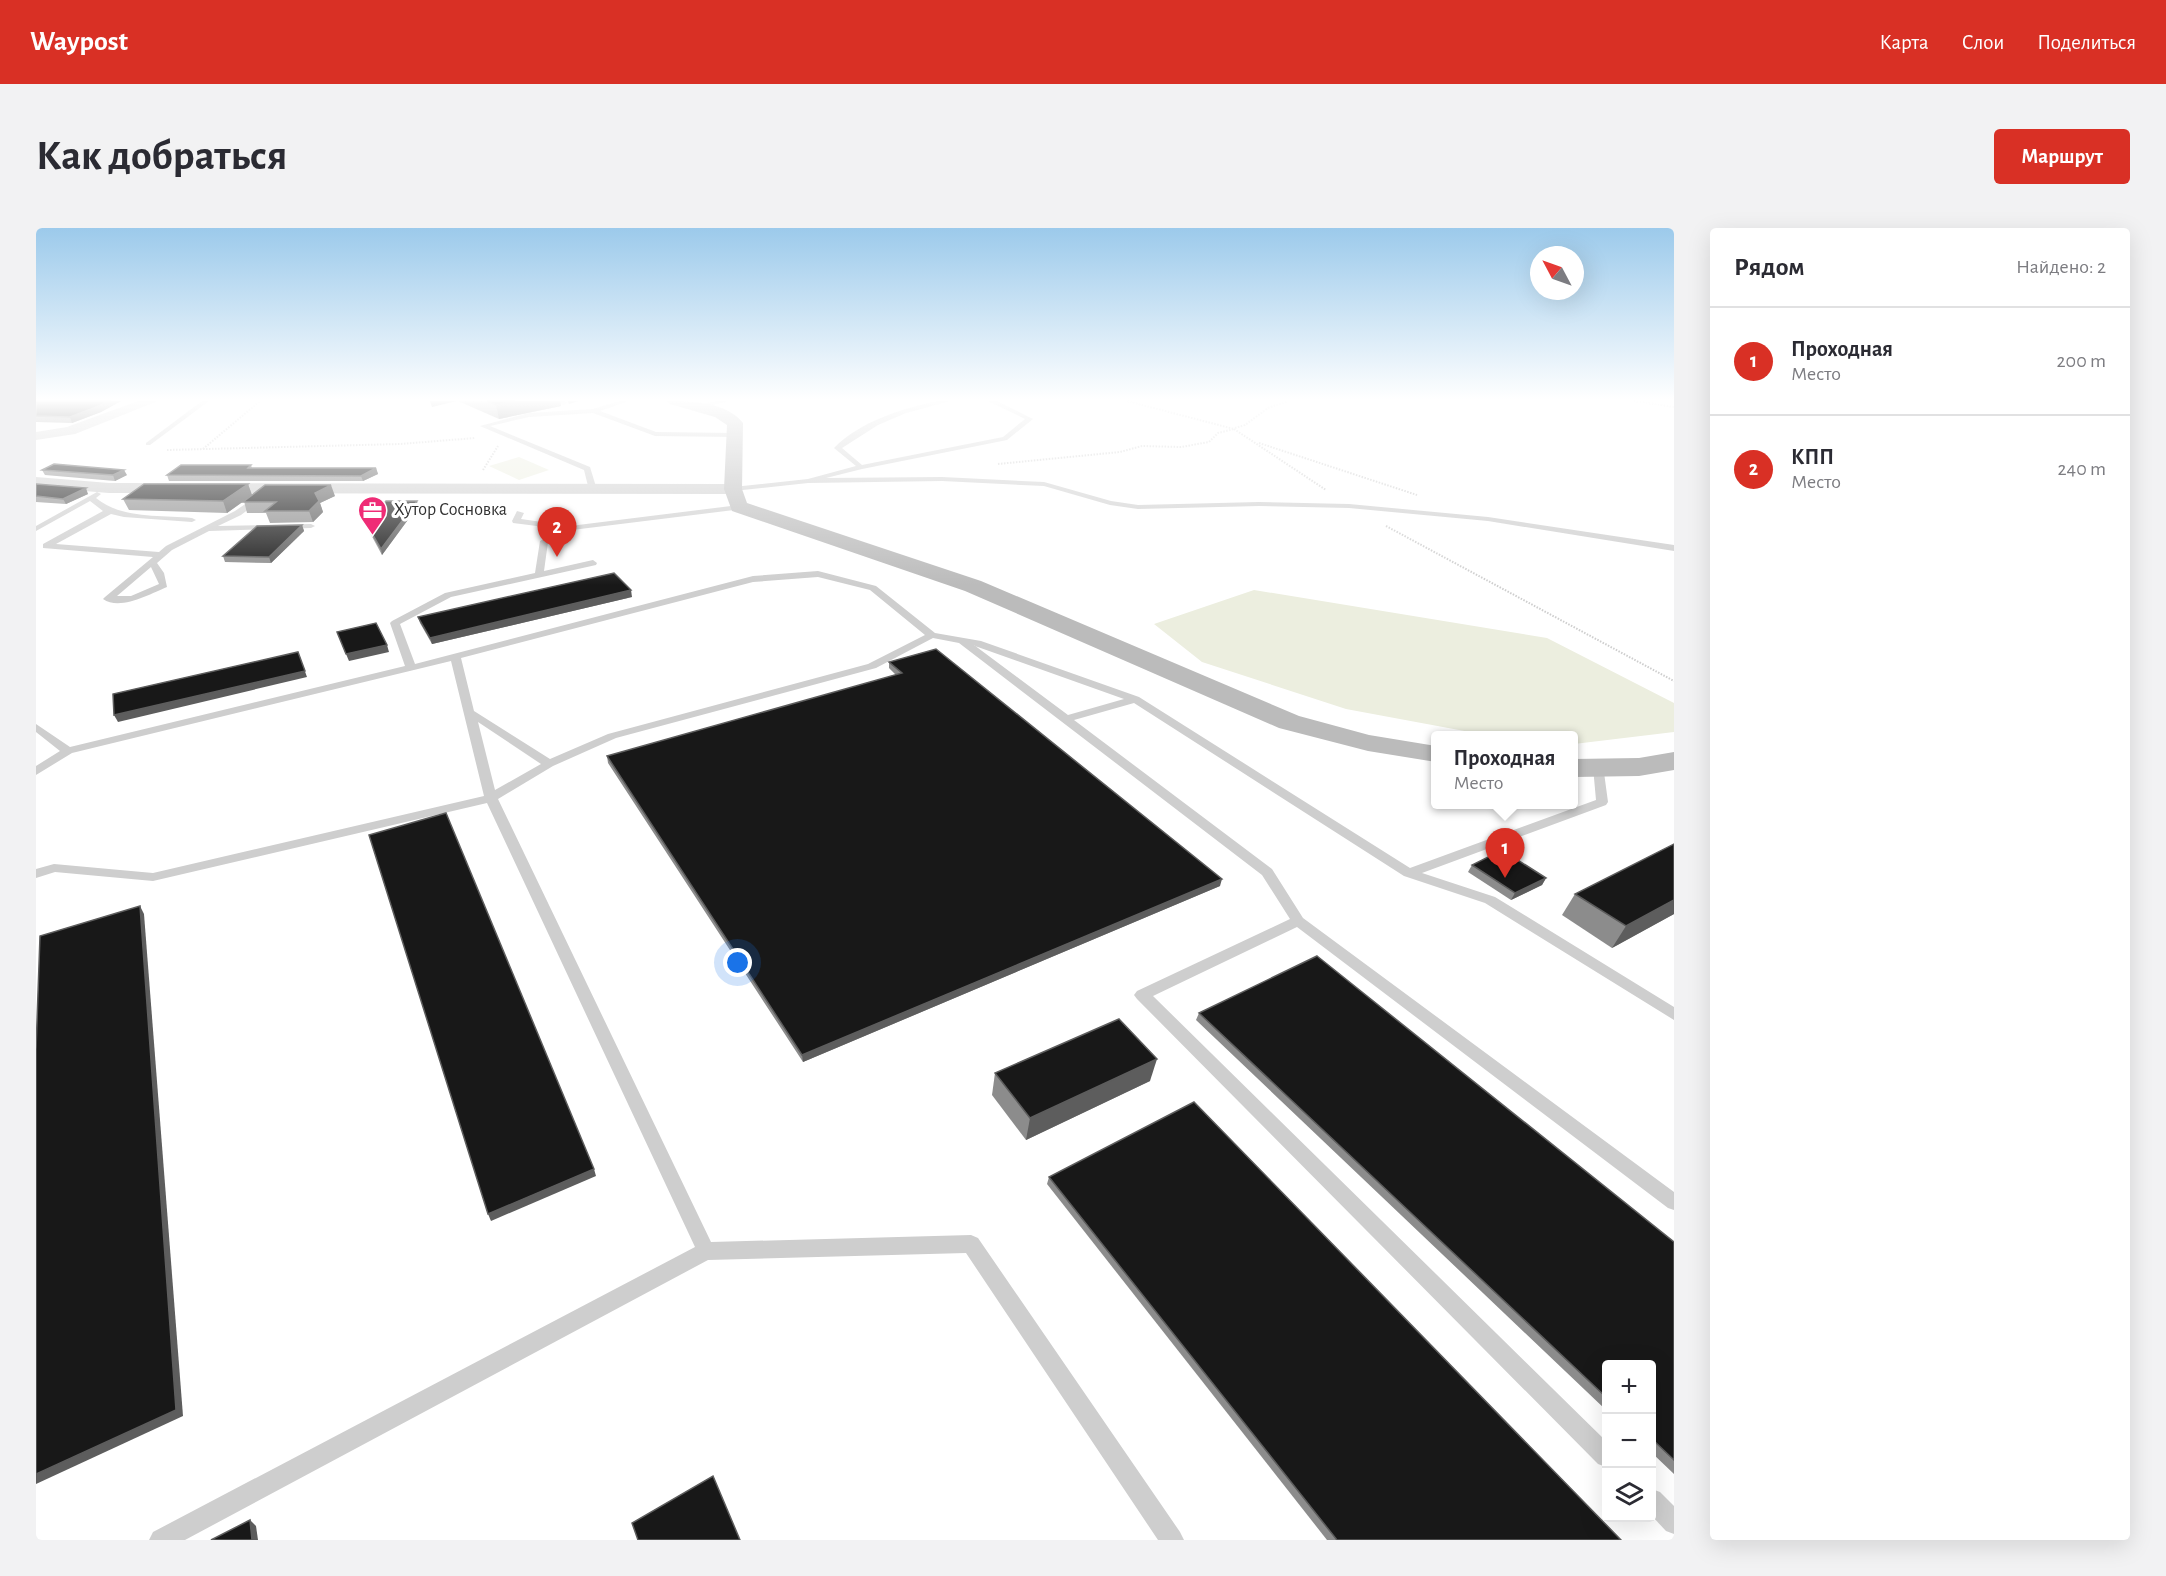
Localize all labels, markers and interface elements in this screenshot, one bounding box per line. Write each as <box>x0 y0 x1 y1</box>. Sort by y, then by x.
text: Waypost <box>30 28 128 56</box>
text: Карта <box>1879 32 1929 53</box>
text: Слои <box>1962 32 2004 53</box>
text: Поделиться <box>2037 32 2136 53</box>
button: Маршрут <box>1994 129 2130 184</box>
text: Как добраться <box>36 135 287 177</box>
north arrow <box>1530 246 1584 300</box>
text: Рядом <box>1734 254 1805 280</box>
text: Найдено: 2 <box>2016 257 2106 277</box>
text: Проходная <box>1791 338 1893 360</box>
text: 1 <box>1750 351 1757 371</box>
text: 200 m <box>2056 351 2106 371</box>
text: Место <box>1791 364 1841 384</box>
text: КПП <box>1791 446 1834 468</box>
text: 2 <box>1749 459 1758 479</box>
text: 240 m <box>2057 459 2106 479</box>
text: Место <box>1791 472 1841 492</box>
office icon: Хутор Сосновка <box>357 494 389 536</box>
place label: Хутор Сосновка <box>394 501 507 519</box>
pin: 2 <box>538 508 576 557</box>
popup <box>1431 731 1578 809</box>
text: Проходная <box>1453 747 1556 769</box>
text: Место <box>1453 773 1503 793</box>
pin: 1 <box>1486 828 1524 878</box>
your location <box>723 948 752 977</box>
map controls <box>1602 1360 1656 1522</box>
button: + <box>1602 1360 1656 1414</box>
button: − <box>1602 1414 1656 1468</box>
button: layers <box>1602 1468 1656 1522</box>

